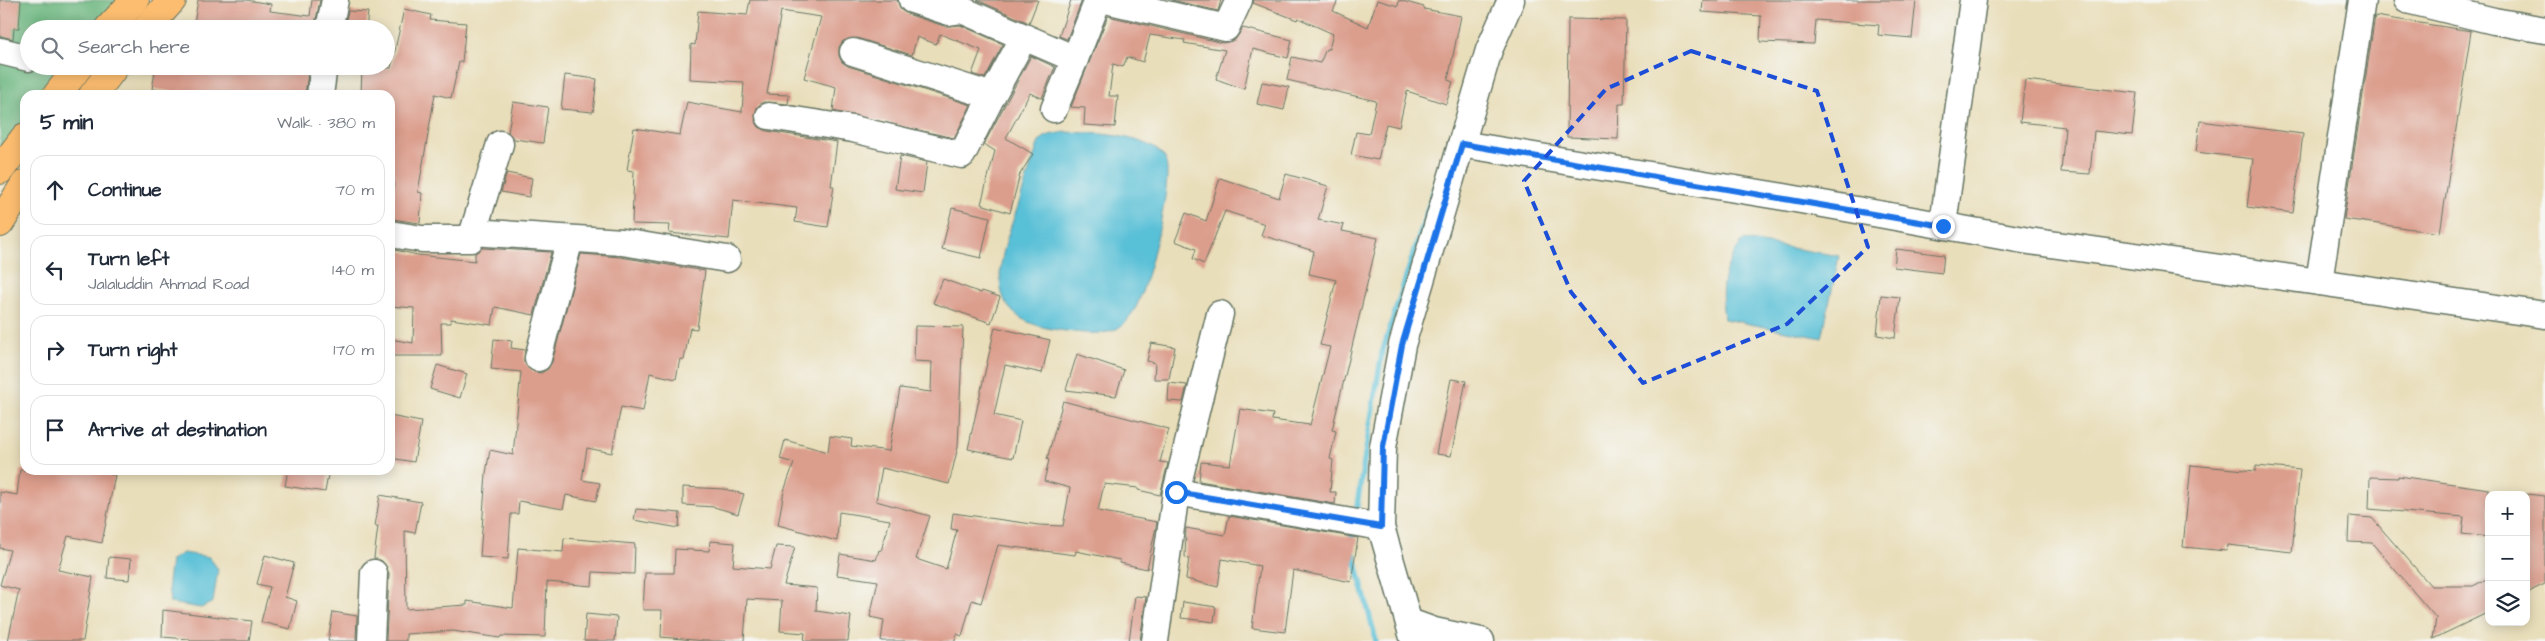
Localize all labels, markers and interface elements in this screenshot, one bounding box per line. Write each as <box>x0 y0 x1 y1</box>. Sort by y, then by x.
search box <box>20 20 395 75</box>
icon: search <box>38 34 66 62</box>
text: Search here <box>78 34 190 61</box>
text: 5 min <box>40 108 93 137</box>
text: Walk · 380 m <box>277 112 375 134</box>
icon: ahead <box>41 176 69 204</box>
text: Continue <box>88 177 162 204</box>
text: 70 m <box>335 179 374 201</box>
route end <box>1932 215 1955 238</box>
text: Turn left <box>88 246 169 273</box>
icon: left <box>41 256 69 284</box>
text: 140 m <box>332 259 374 281</box>
text: Jalaluddin Ahmad Road <box>88 273 249 295</box>
icon: right <box>41 336 69 364</box>
text: Turn right <box>88 337 177 364</box>
text: 170 m <box>333 339 374 361</box>
icon: arrive <box>41 416 69 444</box>
text: Arrive at destination <box>88 417 267 444</box>
route start <box>1165 481 1188 504</box>
map controls <box>2485 491 2530 626</box>
button: + <box>2485 491 2530 536</box>
button: − <box>2485 536 2530 581</box>
button: layers <box>2485 581 2530 626</box>

